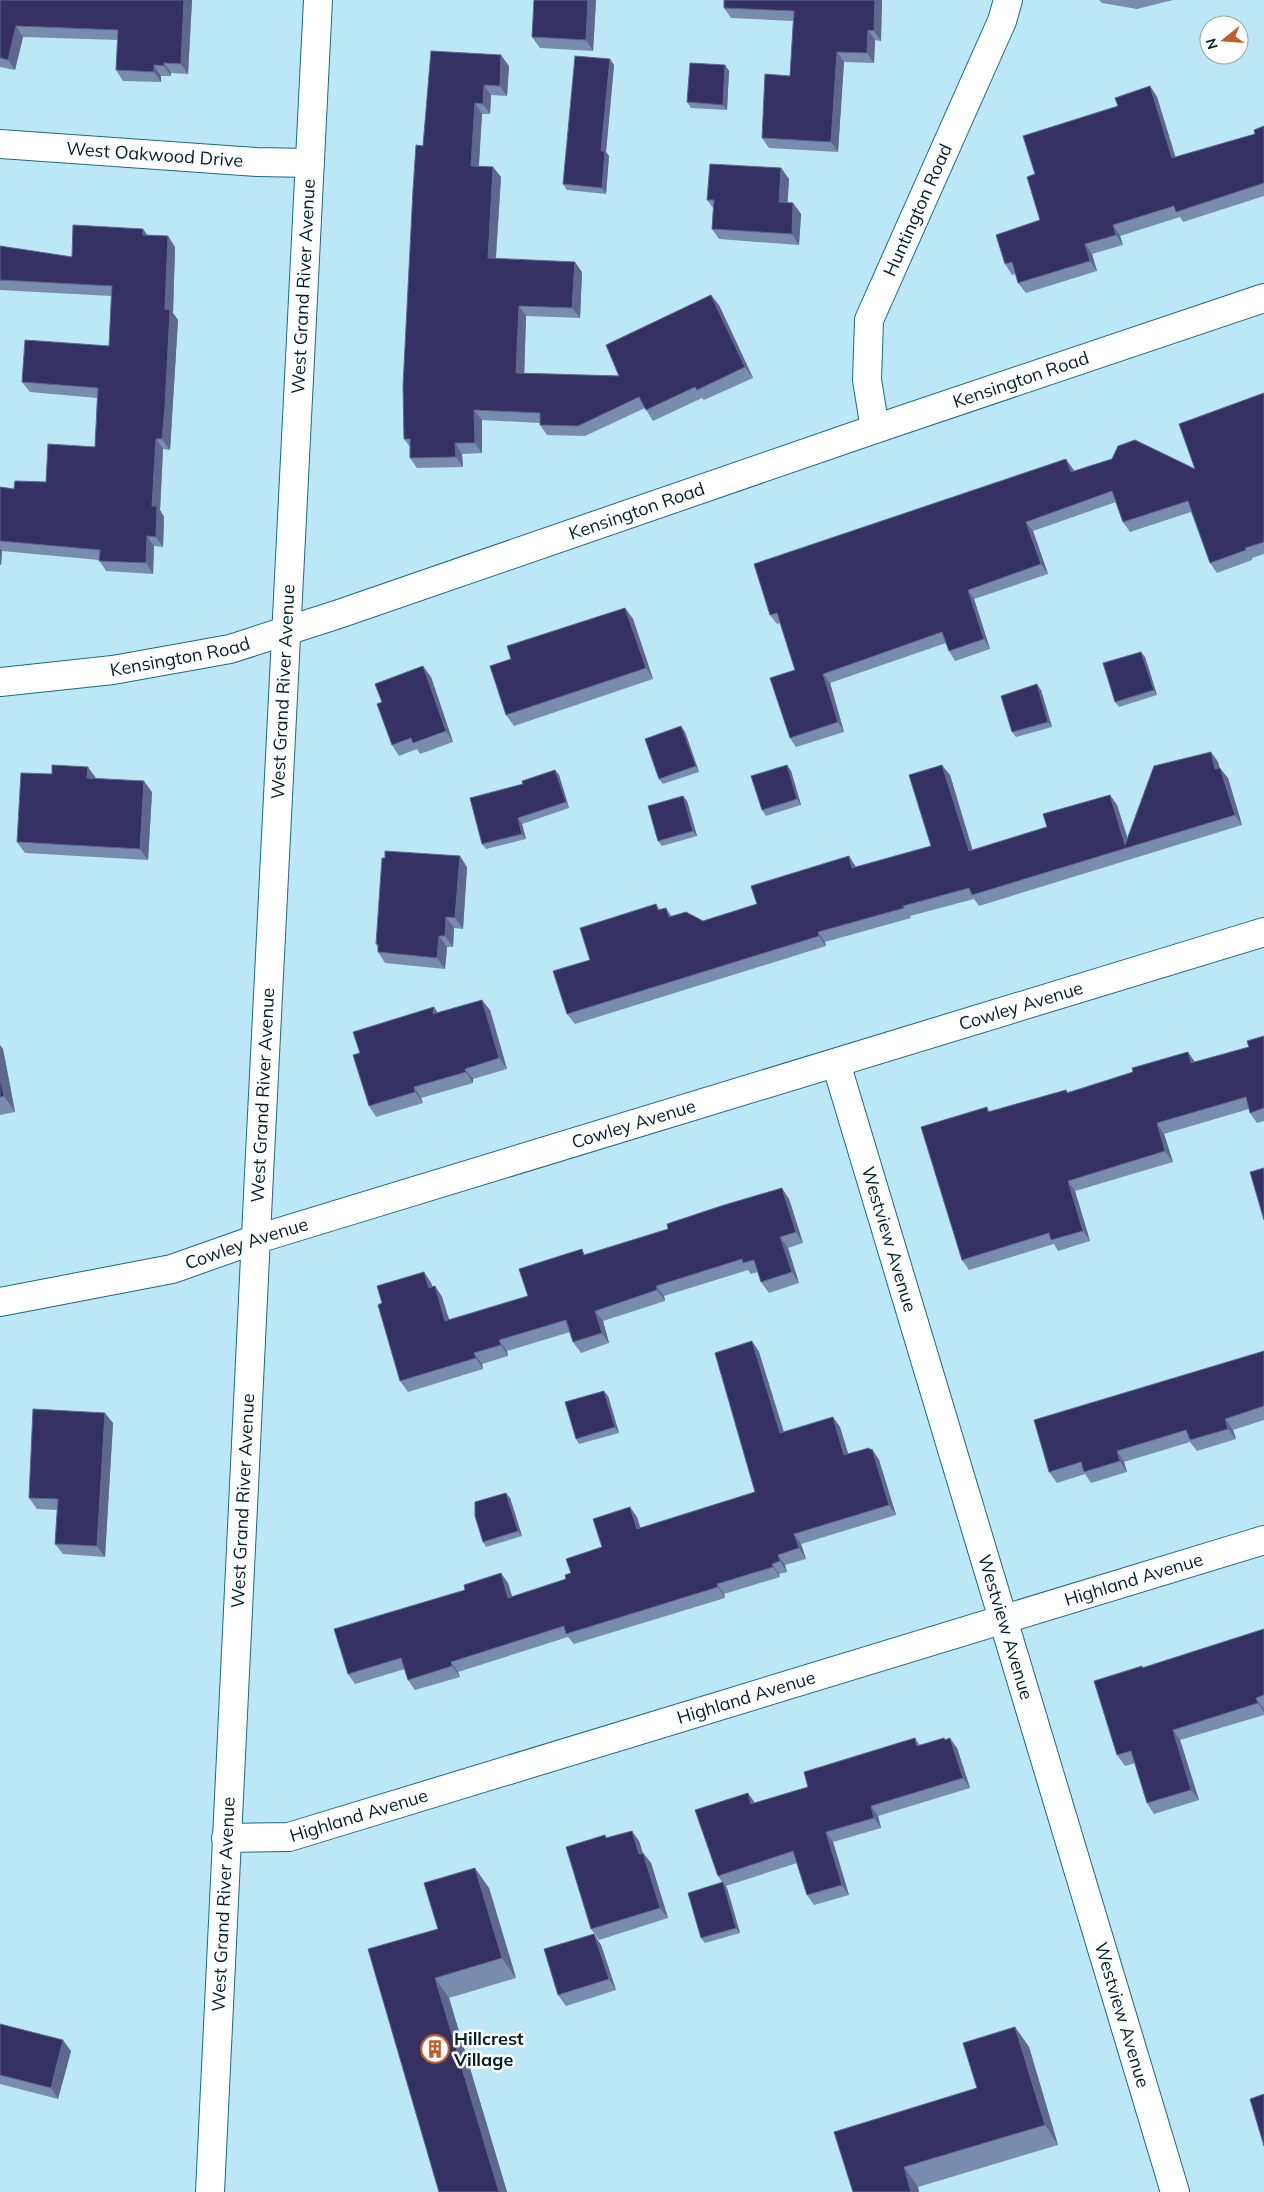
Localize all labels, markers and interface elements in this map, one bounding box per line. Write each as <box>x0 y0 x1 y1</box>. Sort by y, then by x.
north arrow <box>1199 15 1249 65</box>
text: N <box>1201 36 1222 51</box>
street label: West Oakwood Drive <box>65 137 244 172</box>
street label: Huntington Road <box>878 140 957 280</box>
street label: West Grand River Avenue <box>286 178 320 394</box>
street label: Kensington Road <box>950 346 1092 413</box>
street label: Kensington Road <box>566 477 708 545</box>
street label: West Grand River Avenue <box>266 584 299 800</box>
street label: Kensington Road <box>108 631 253 681</box>
street label: Cowley Avenue <box>956 976 1086 1035</box>
street label: West Grand River Avenue <box>246 987 279 1203</box>
street label: Cowley Avenue <box>569 1094 698 1153</box>
street label: Westview Avenue <box>857 1164 922 1315</box>
street label: Cowley Avenue <box>182 1212 311 1275</box>
street label: West Grand River Avenue <box>226 1393 259 1609</box>
street label: Highland Avenue <box>1062 1547 1205 1611</box>
street label: Westview Avenue <box>973 1552 1039 1702</box>
street label: Highland Avenue <box>674 1665 818 1729</box>
street label: Highland Avenue <box>287 1783 431 1847</box>
street label: West Grand River Avenue <box>206 1796 240 2012</box>
street label: Westview Avenue <box>1090 1939 1155 2090</box>
place label: Hillcrest Village <box>453 2027 524 2071</box>
building icon: Hillcrest Village <box>420 2034 450 2064</box>

